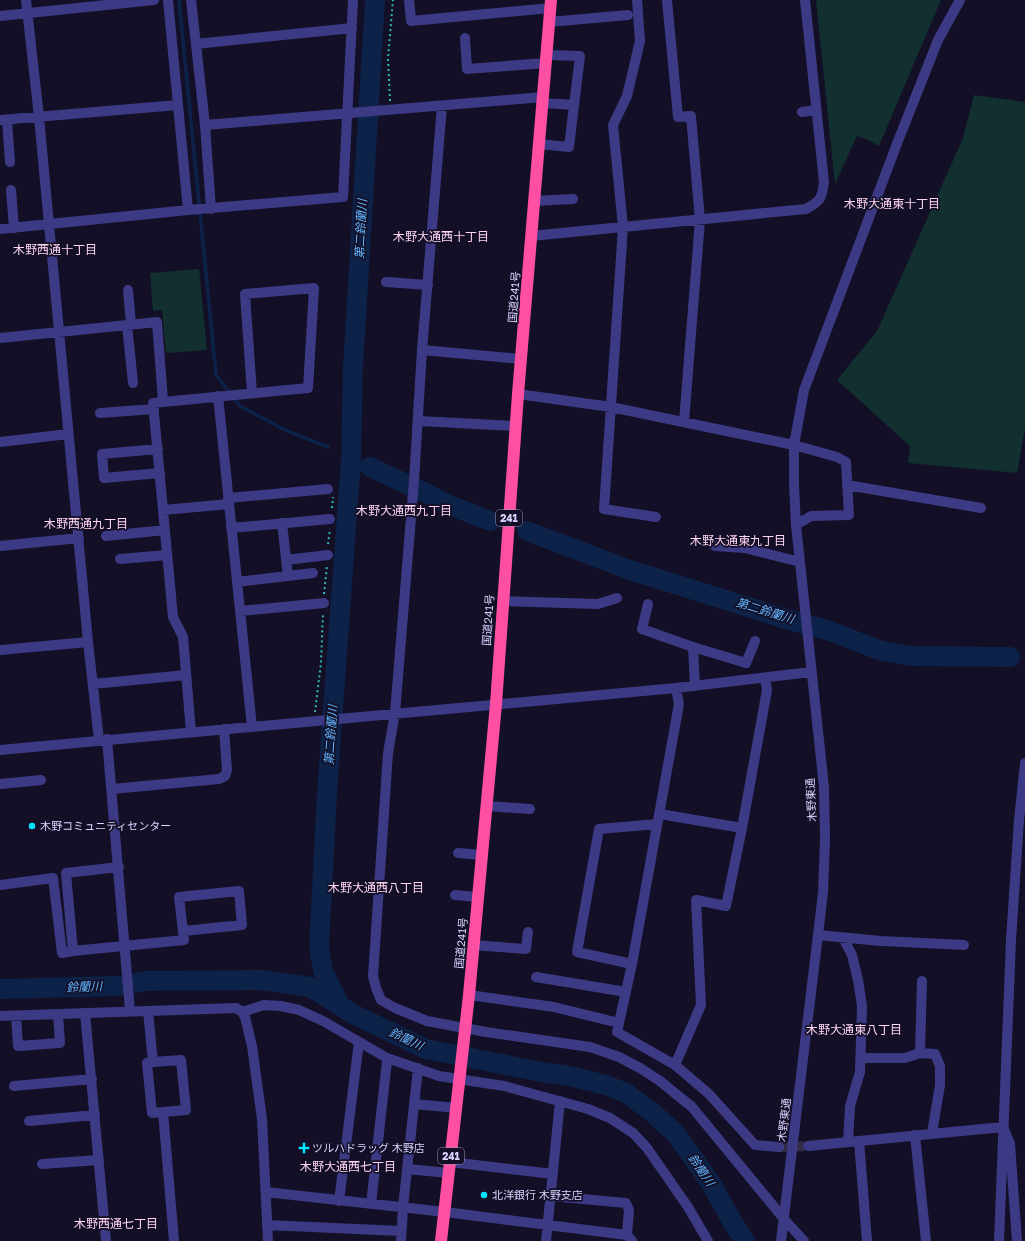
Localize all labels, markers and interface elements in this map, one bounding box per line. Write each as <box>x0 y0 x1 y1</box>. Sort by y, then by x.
district label: 木野大通東十丁目 <box>844 196 940 211</box>
water label: 第二鈴蘭川 <box>351 197 370 259</box>
district label: 木野大通西十丁目 <box>393 229 489 244</box>
district label: 木野西通十丁目 <box>13 242 97 257</box>
street label: 国道241号 <box>505 271 522 323</box>
district label: 木野大通西九丁目 <box>356 503 452 518</box>
road number: 241 <box>496 510 522 526</box>
district label: 木野西通九丁目 <box>44 516 128 531</box>
district label: 木野大通東九丁目 <box>690 533 786 548</box>
street label: 国道241号 <box>479 594 496 646</box>
water label: 第二鈴蘭川 <box>734 595 798 627</box>
water label: 第二鈴蘭川 <box>321 703 340 765</box>
street label: 木野東通 <box>803 778 818 822</box>
place label: 木野コミュニティセンター <box>40 819 171 832</box>
marker: 木野コミュニティセンター <box>27 821 37 831</box>
district label: 木野大通西八丁目 <box>328 880 424 895</box>
street label: 国道241号 <box>452 917 469 969</box>
water label: 鈴蘭川 <box>66 978 104 995</box>
district label: 木野大通東八丁目 <box>806 1022 902 1037</box>
water label: 鈴蘭川 <box>387 1024 428 1054</box>
street label: 木野東通 <box>774 1097 793 1143</box>
place label: ツルハドラッグ 木野店 <box>312 1141 425 1154</box>
marker: ツルハドラッグ 木野店 <box>299 1143 309 1153</box>
road number: 241 <box>438 1148 464 1164</box>
water label: 鈴蘭川 <box>685 1151 719 1190</box>
district label: 木野大通西七丁目 <box>300 1159 396 1174</box>
place label: 北洋銀行 木野支店 <box>492 1188 583 1201</box>
marker: 北洋銀行 木野支店 <box>479 1190 489 1200</box>
district label: 木野西通七丁目 <box>74 1216 158 1231</box>

